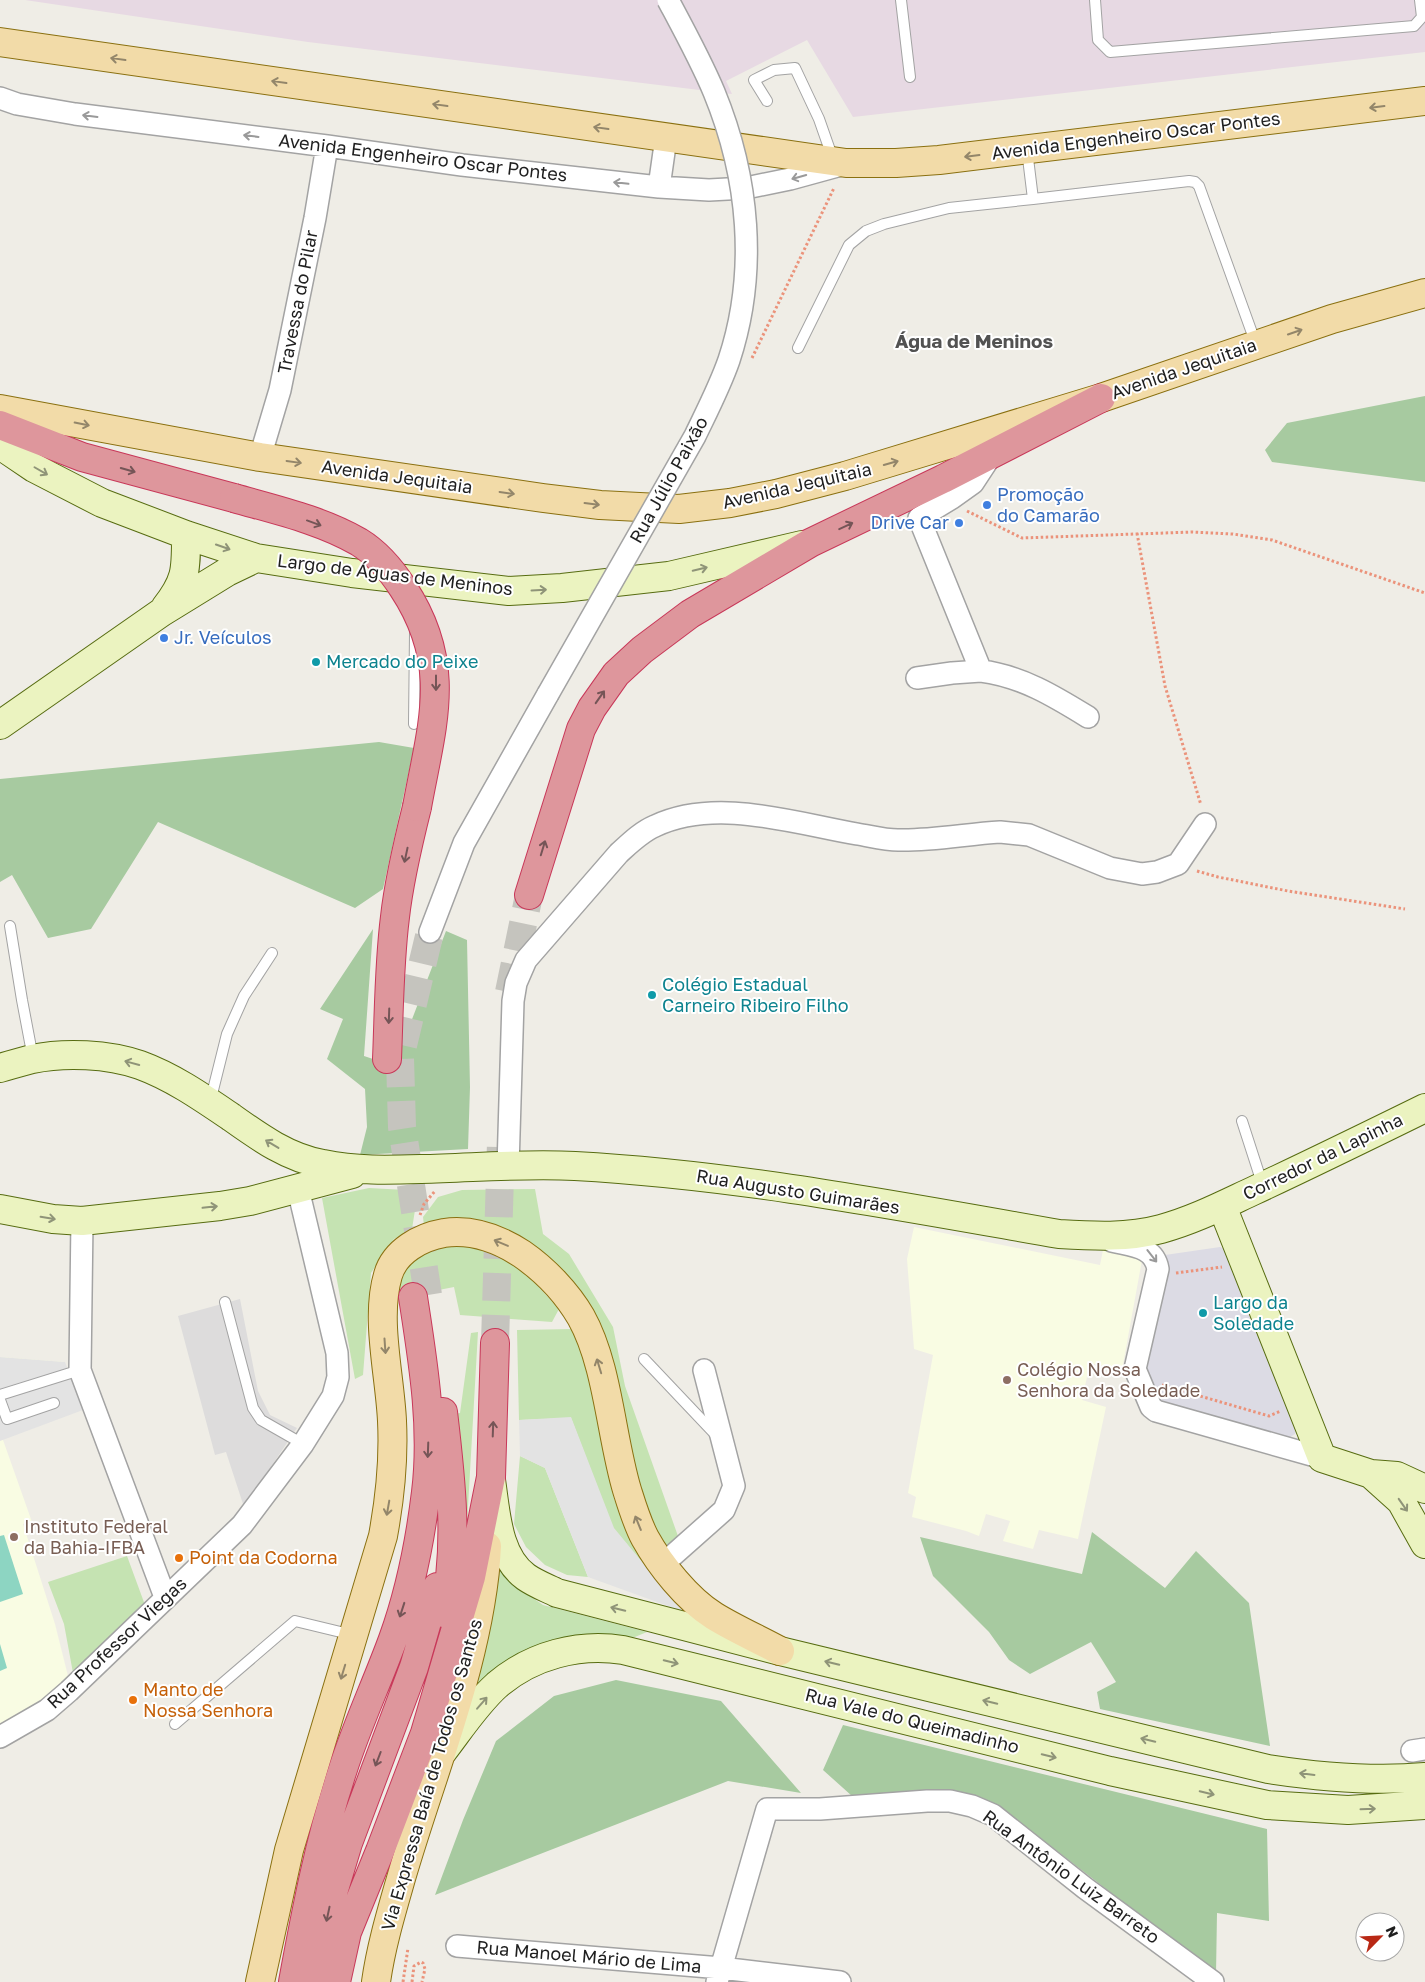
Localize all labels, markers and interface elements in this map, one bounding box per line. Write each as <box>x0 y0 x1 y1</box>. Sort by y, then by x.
one-way arrow <box>111 54 127 64</box>
one-way arrow <box>271 77 287 87</box>
one-way arrow <box>432 100 448 110</box>
one-way arrow <box>1369 102 1385 112</box>
street label: Avenida Engenheiro Oscar Pontes <box>990 106 1281 164</box>
one-way arrow <box>82 111 98 121</box>
one-way arrow <box>593 123 609 133</box>
street label: Avenida Engenheiro Oscar Pontes <box>278 128 569 186</box>
one-way arrow <box>243 131 259 141</box>
one-way arrow <box>964 151 980 161</box>
one-way arrow <box>791 172 807 182</box>
one-way arrow <box>613 178 629 188</box>
street label: Travessa do Pilar <box>272 228 322 376</box>
one-way arrow <box>1287 327 1302 336</box>
district label: Água de Meninos <box>895 329 1053 352</box>
street label: Avenida Jequitaia <box>1108 333 1259 403</box>
street label: Rua Júlio Paixão <box>624 412 712 547</box>
one-way arrow <box>74 420 90 430</box>
street label: Avenida Jequitaia <box>320 455 474 498</box>
one-way arrow <box>286 457 302 467</box>
street label: Avenida Jequitaia <box>720 457 873 513</box>
one-way arrow <box>882 457 898 467</box>
one-way arrow <box>120 466 136 476</box>
one-way arrow <box>33 467 48 477</box>
place label: Promoção do Camarão <box>997 483 1100 526</box>
one-way arrow <box>498 488 514 498</box>
one-way arrow <box>583 499 599 509</box>
marker: Promoção do Camarão <box>981 499 993 511</box>
place label: Drive Car <box>870 511 949 533</box>
marker: Drive Car <box>953 517 965 529</box>
one-way arrow <box>306 519 321 528</box>
one-way arrow <box>838 521 853 530</box>
one-way arrow <box>215 543 230 552</box>
street label: Largo de Águas de Meninos <box>276 549 514 599</box>
one-way arrow <box>691 564 707 573</box>
one-way arrow <box>531 585 547 594</box>
place label: Jr. Veículos <box>174 626 272 648</box>
marker: Jr. Veículos <box>158 632 170 644</box>
place label: Mercado do Peixe <box>326 650 478 672</box>
marker: Mercado do Peixe <box>310 656 322 668</box>
one-way arrow <box>431 675 440 691</box>
one-way arrow <box>595 690 605 704</box>
one-way arrow <box>539 841 549 857</box>
one-way arrow <box>401 846 410 862</box>
place label: Colégio Estadual Carneiro Ribeiro Filho <box>662 973 849 1016</box>
marker: Colégio Estadual Carneiro Ribeiro Filho <box>646 989 658 1001</box>
one-way arrow <box>384 1008 393 1024</box>
one-way arrow <box>124 1058 140 1067</box>
street label: Corredor da Lapinha <box>1239 1108 1406 1204</box>
one-way arrow <box>266 1138 280 1148</box>
street label: Rua Augusto Guimarães <box>695 1164 901 1218</box>
one-way arrow <box>201 1202 217 1212</box>
one-way arrow <box>40 1214 56 1224</box>
one-way arrow <box>494 1237 509 1247</box>
one-way arrow <box>1146 1250 1157 1263</box>
place label: Largo da Soledade <box>1213 1291 1294 1334</box>
marker: Largo da Soledade <box>1197 1307 1209 1319</box>
one-way arrow <box>381 1338 390 1354</box>
one-way arrow <box>593 1358 603 1374</box>
place label: Colégio Nossa Senhora da Soledade <box>1017 1358 1200 1401</box>
marker: Colégio Nossa Senhora da Soledade <box>1001 1374 1013 1386</box>
one-way arrow <box>488 1421 497 1437</box>
one-way arrow <box>423 1442 433 1458</box>
one-way arrow <box>1398 1498 1408 1512</box>
one-way arrow <box>383 1500 393 1516</box>
place label: Instituto Federal da Bahia-IFBA <box>24 1515 168 1558</box>
one-way arrow <box>633 1516 643 1531</box>
marker: Instituto Federal da Bahia-IFBA <box>8 1531 20 1543</box>
place label: Point da Codorna <box>189 1546 338 1568</box>
marker: Point da Codorna <box>173 1552 185 1564</box>
street label: Rua Professor Viegas <box>42 1572 191 1713</box>
one-way arrow <box>397 1601 406 1617</box>
one-way arrow <box>610 1604 626 1613</box>
street label: Via Expressa Baía de Todos os Santos <box>376 1616 486 1933</box>
one-way arrow <box>662 1658 678 1667</box>
one-way arrow <box>825 1658 841 1667</box>
one-way arrow <box>338 1664 348 1680</box>
place label: Manto de Nossa Senhora <box>143 1678 273 1721</box>
street label: Rua Vale do Queimadinho <box>803 1683 1022 1757</box>
marker: Manto de Nossa Senhora <box>127 1694 139 1706</box>
one-way arrow <box>476 1696 487 1709</box>
one-way arrow <box>982 1697 998 1706</box>
one-way arrow <box>1140 1735 1156 1744</box>
one-way arrow <box>373 1751 382 1767</box>
one-way arrow <box>1041 1751 1057 1761</box>
one-way arrow <box>1299 1769 1315 1779</box>
one-way arrow <box>1199 1789 1215 1799</box>
one-way arrow <box>1360 1804 1376 1814</box>
street label: Rua Antônio Luiz Barreto <box>979 1805 1164 1948</box>
one-way arrow <box>323 1905 332 1921</box>
north arrow <box>1355 1912 1405 1962</box>
text: N <box>1382 1923 1402 1940</box>
street label: Rua Manoel Mário de Lima <box>476 1935 702 1977</box>

